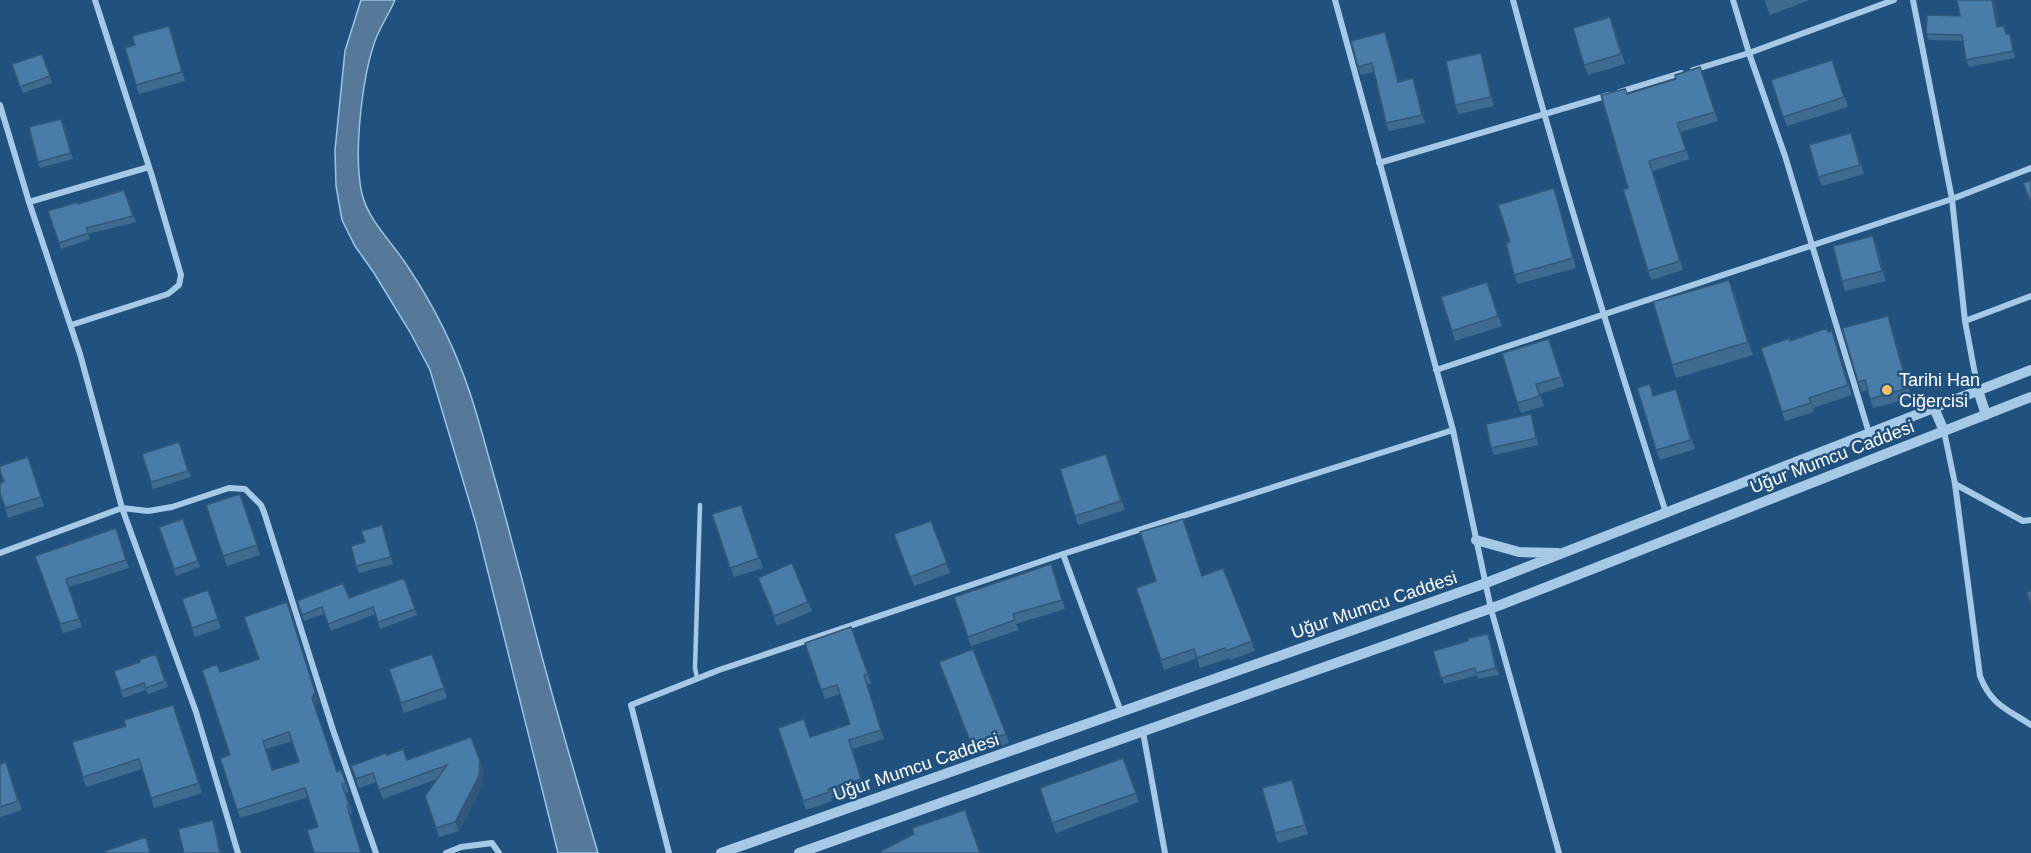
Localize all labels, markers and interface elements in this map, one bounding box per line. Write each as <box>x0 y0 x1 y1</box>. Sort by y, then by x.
place label: Tarihi Han Ciğercisi <box>1899 370 1980 411</box>
marker: Tarihi Han Ciğercisi <box>1880 383 1894 397</box>
street label: Uğur Mumcu Caddesi <box>1747 416 1917 498</box>
street label: Uğur Mumcu Caddesi <box>1288 567 1460 643</box>
street label: Uğur Mumcu Caddesi <box>830 729 1002 805</box>

